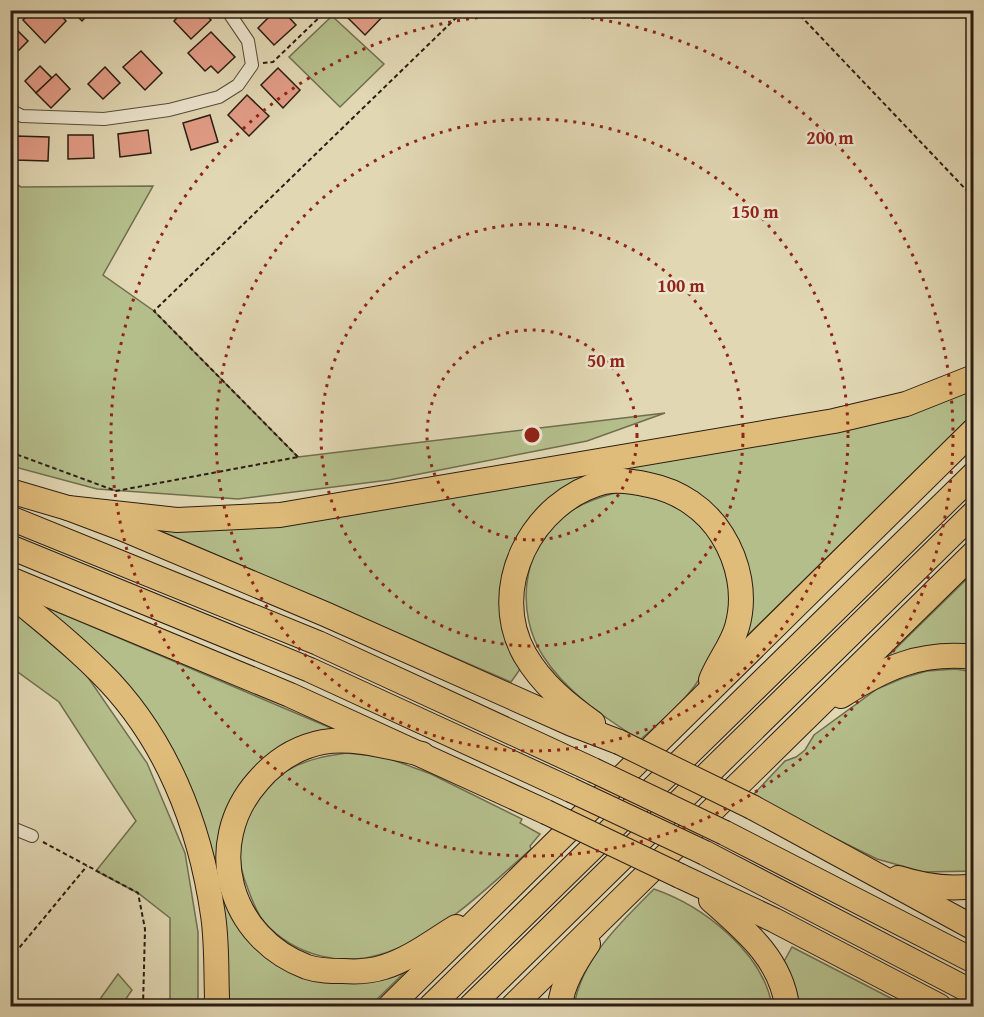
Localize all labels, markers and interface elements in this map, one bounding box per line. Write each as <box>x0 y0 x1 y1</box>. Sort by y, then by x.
text: 200 m <box>806 124 854 151</box>
text: 150 m <box>731 198 779 225</box>
text: 100 m <box>657 272 705 299</box>
text: 50 m <box>587 347 626 374</box>
centre of rings <box>522 425 542 445</box>

